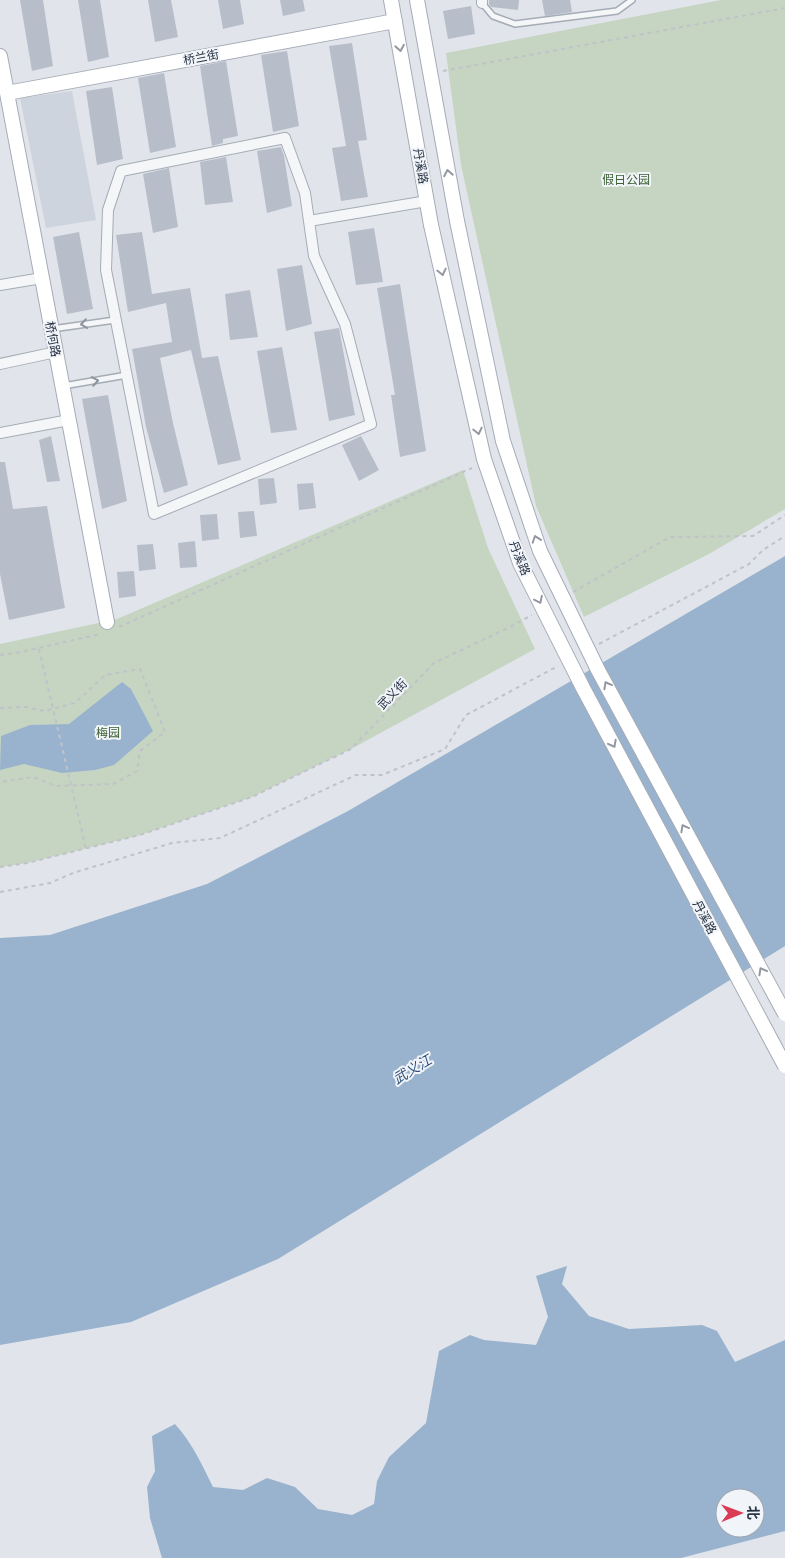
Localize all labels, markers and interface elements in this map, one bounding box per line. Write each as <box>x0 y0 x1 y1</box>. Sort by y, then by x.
one-way arrow <box>394 44 404 52</box>
street label: 桥兰街 <box>182 46 220 68</box>
street label: 丹溪路 <box>410 147 432 185</box>
one-way arrow <box>444 168 454 177</box>
park label: 假日公园 <box>602 172 650 187</box>
one-way arrow <box>436 268 447 277</box>
one-way arrow <box>79 319 88 329</box>
street label: 桥何路 <box>42 320 64 358</box>
one-way arrow <box>90 376 99 386</box>
one-way arrow <box>472 426 483 435</box>
one-way arrow <box>532 535 542 544</box>
street label: 丹溪路 <box>506 538 534 578</box>
one-way arrow <box>533 595 543 604</box>
street label: 武义街 <box>374 676 410 712</box>
one-way arrow <box>603 682 613 691</box>
park label: 梅园 <box>96 725 120 740</box>
one-way arrow <box>607 739 617 748</box>
one-way arrow <box>680 824 690 833</box>
street label: 丹溪路 <box>690 898 720 936</box>
one-way arrow <box>758 967 768 976</box>
water label: 武义江 <box>390 1050 436 1087</box>
north arrow <box>715 1488 765 1538</box>
text: 北 <box>745 1506 762 1520</box>

